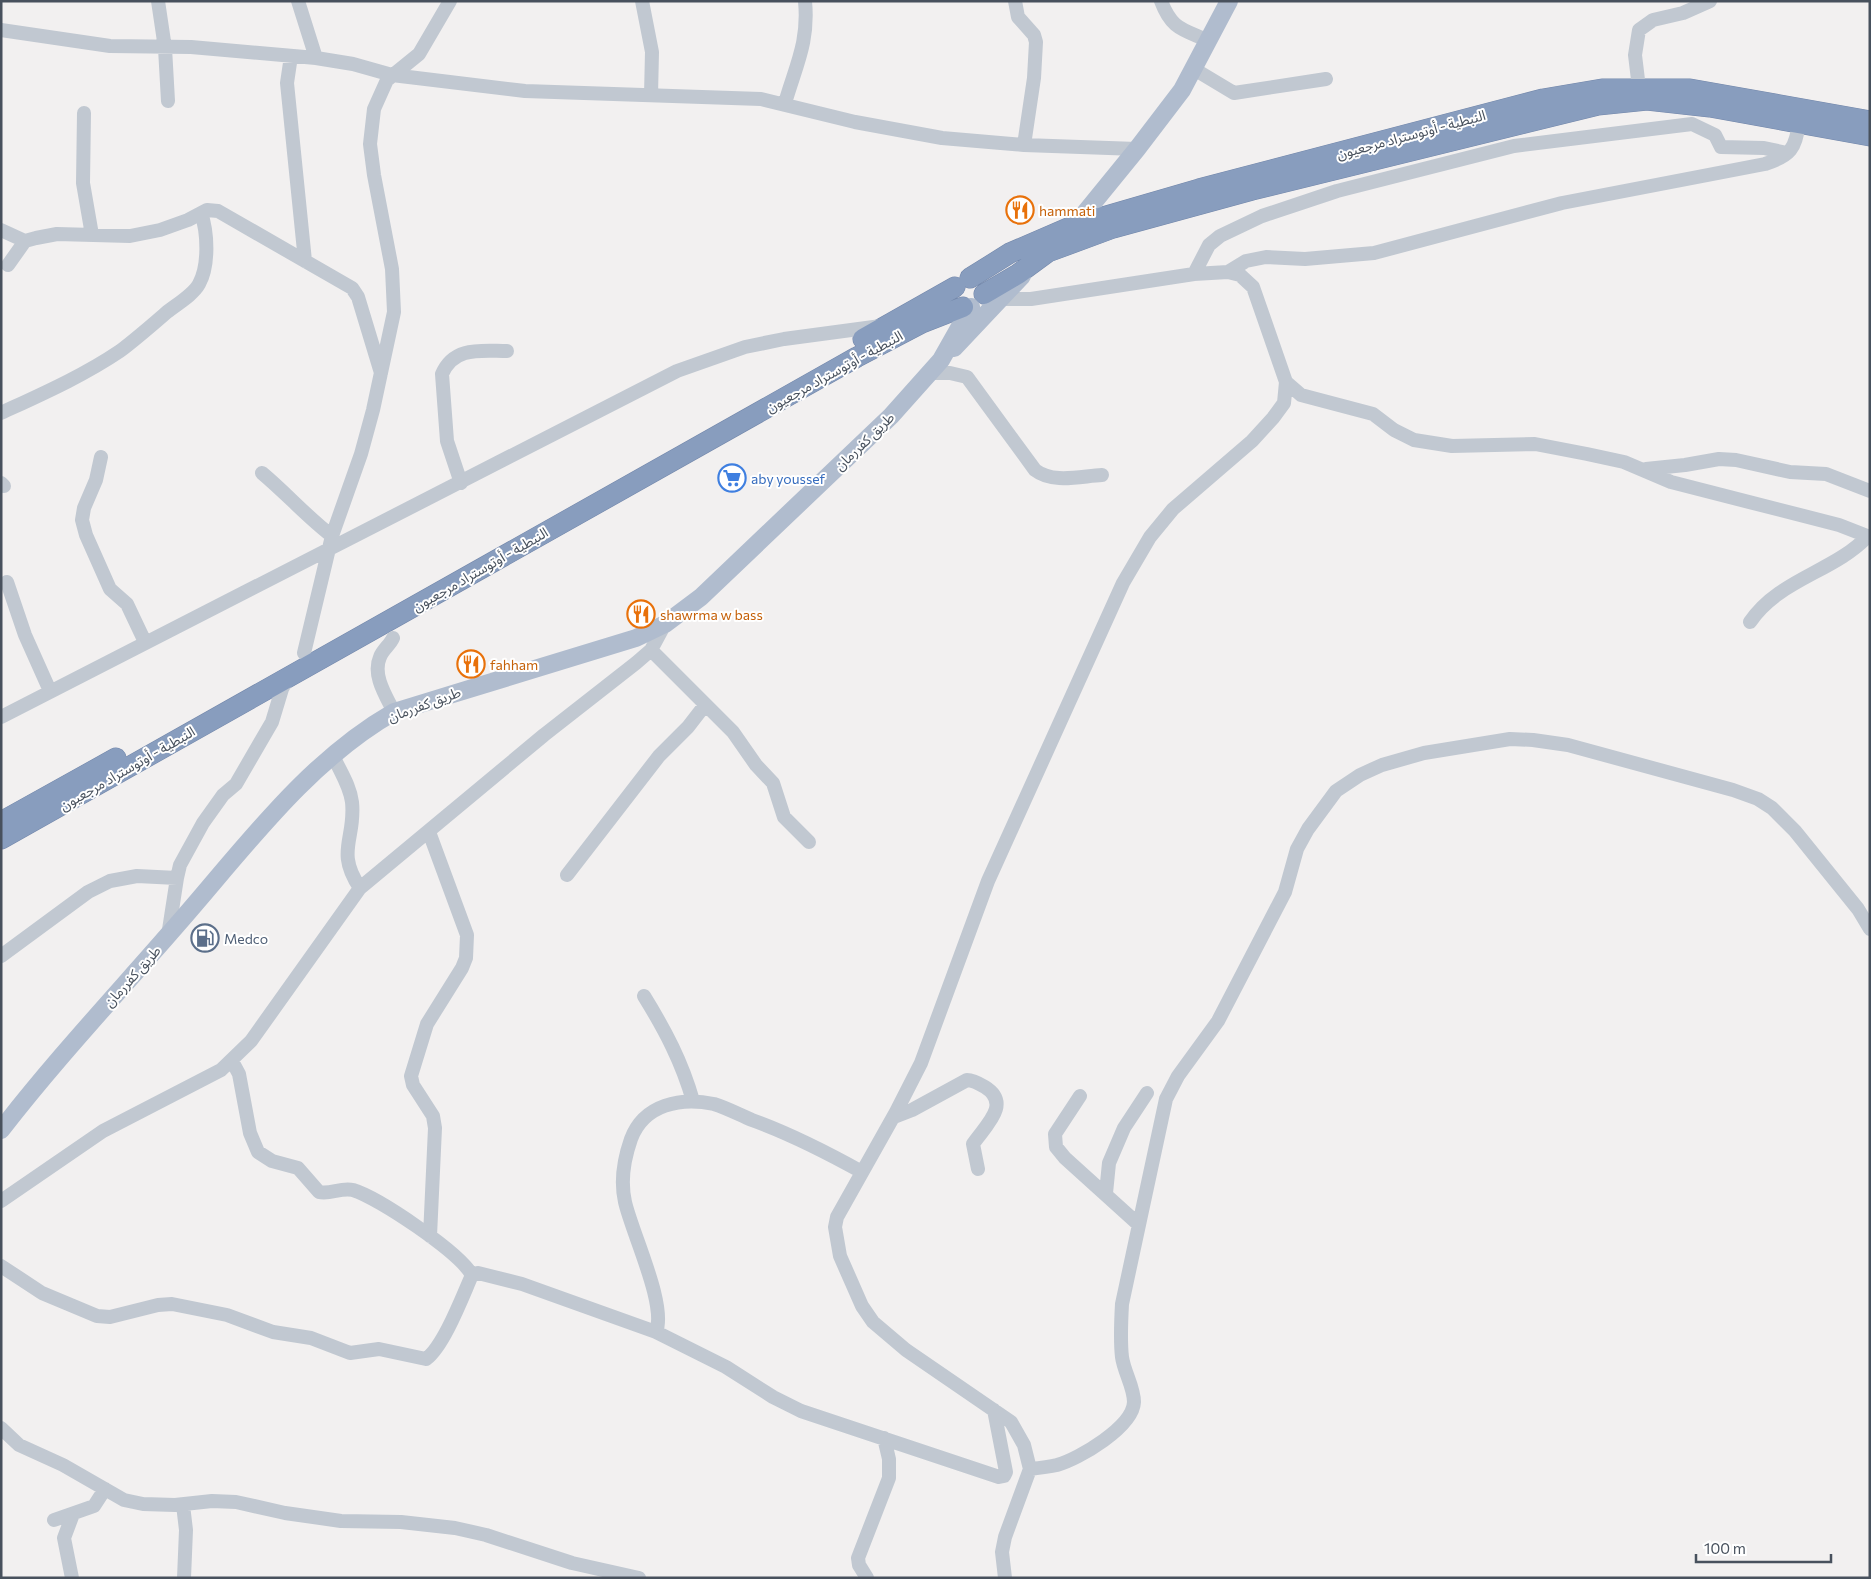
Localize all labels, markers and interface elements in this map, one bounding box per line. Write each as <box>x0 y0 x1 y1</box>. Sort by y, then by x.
street label: النبطية - أوتوستراد مرجعيون <box>1335 106 1488 163</box>
restaurant icon: hammati <box>1005 195 1035 225</box>
place label: hammati <box>1039 202 1095 219</box>
street label: النبطية - أوتوستراد مرجعيون <box>763 326 906 417</box>
street label: طريق كفررمان <box>831 408 899 475</box>
supermarket icon: aby youssef <box>717 463 747 493</box>
place label: aby youssef <box>751 470 826 487</box>
street label: النبطية - أوتوستراد مرجعيون <box>409 523 551 616</box>
restaurant icon: shawrma w bass <box>626 599 656 629</box>
place label: shawrma w bass <box>660 606 763 623</box>
restaurant icon: fahham <box>456 649 486 679</box>
place label: fahham <box>490 656 538 673</box>
street label: طريق كفررمان <box>385 683 464 727</box>
street label: النبطية - أوتوستراد مرجعيون <box>56 722 198 815</box>
fuel station icon: Medco <box>190 923 220 953</box>
place label: Medco <box>224 930 268 947</box>
street label: طريق كفررمان <box>100 942 165 1011</box>
scale bar <box>1696 1532 1831 1564</box>
text: 100 m <box>1704 1539 1746 1557</box>

